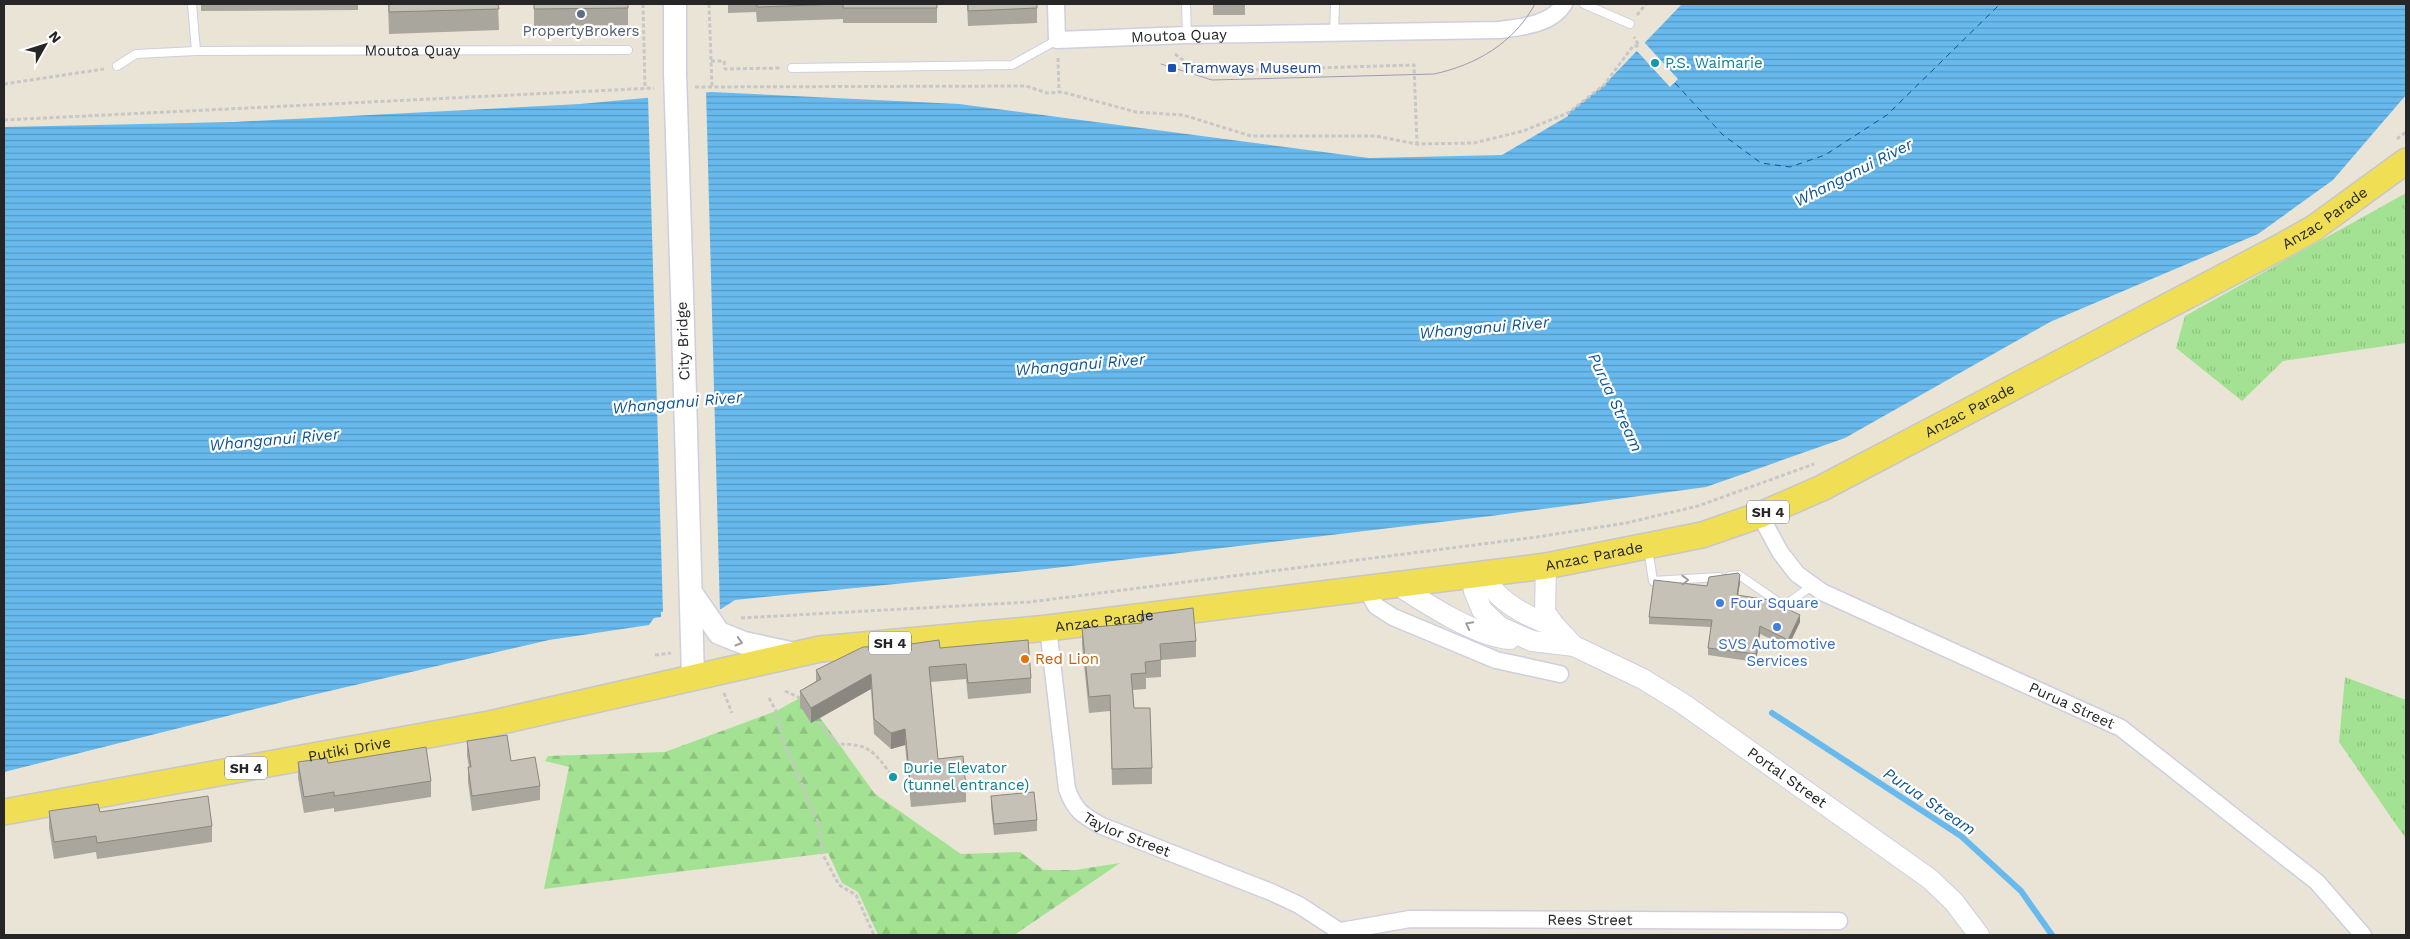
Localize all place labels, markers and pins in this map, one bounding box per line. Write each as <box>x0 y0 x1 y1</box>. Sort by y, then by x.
marker: PropertyBrokers <box>575 8 587 20</box>
place label: PropertyBrokers <box>522 22 640 40</box>
place label: P.S. Waimarie <box>1665 54 1763 72</box>
marker: P.S. Waimarie <box>1649 57 1661 69</box>
place label: Tramways Museum <box>1182 59 1322 77</box>
marker: Tramways Museum <box>1166 62 1178 74</box>
place label: Four Square <box>1730 594 1819 612</box>
marker: Four Square <box>1714 597 1726 609</box>
marker: SVS Automotive Services <box>1771 621 1783 633</box>
place label: SVS Automotive Services <box>1718 635 1836 670</box>
place label: Red Lion <box>1035 650 1099 668</box>
marker: Red Lion <box>1019 653 1031 665</box>
place label: Durie Elevator (tunnel entrance) <box>903 759 1029 794</box>
marker: Durie Elevator (tunnel entrance) <box>887 771 899 783</box>

